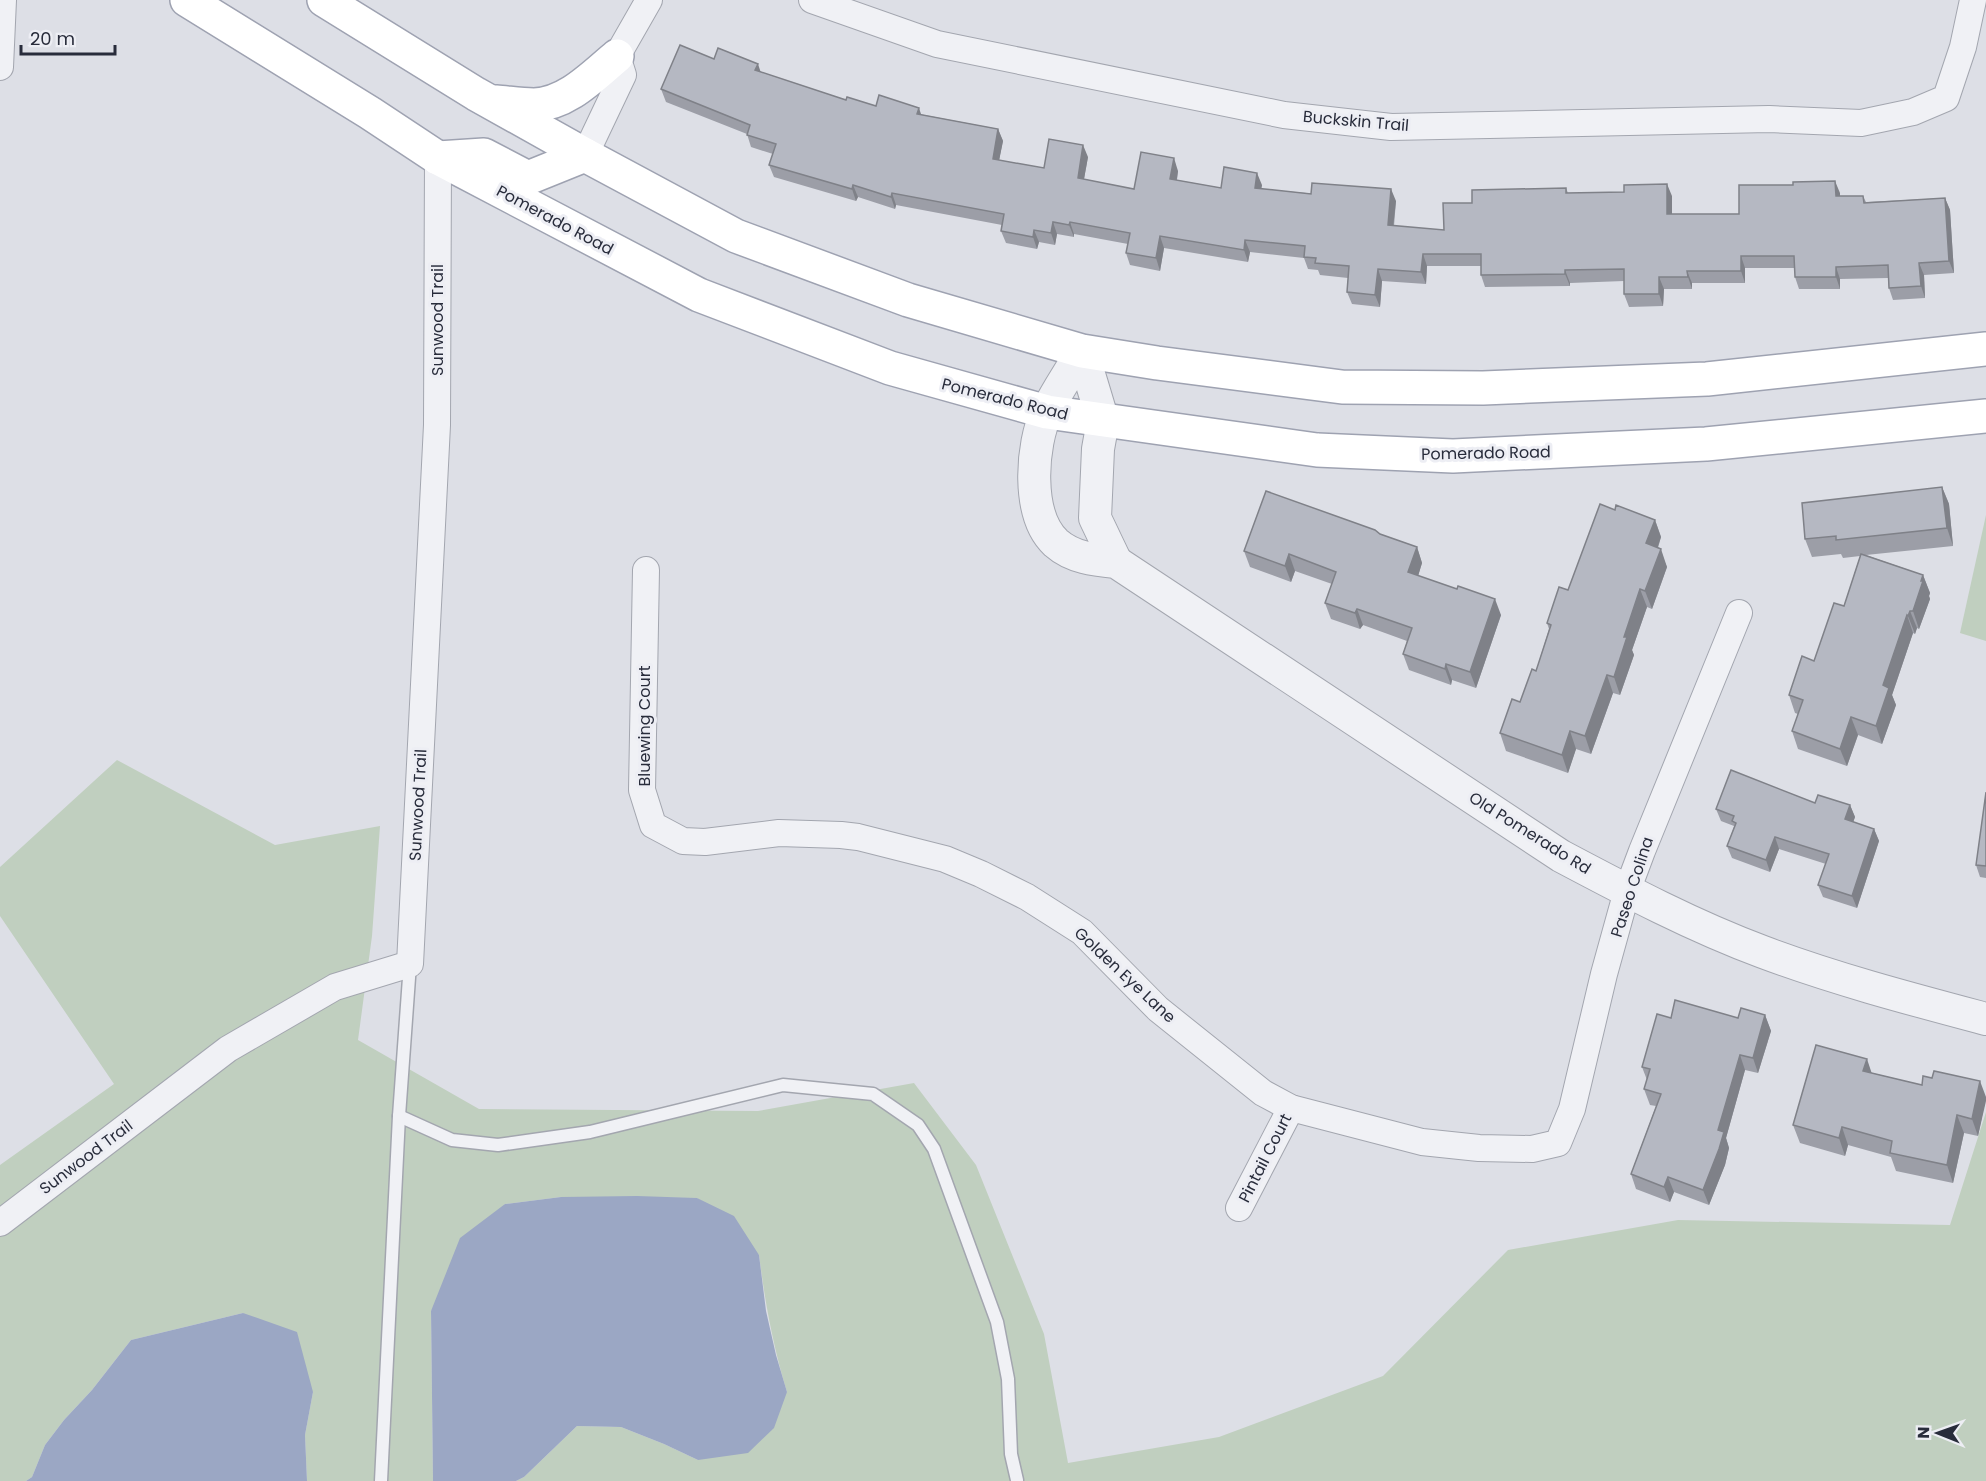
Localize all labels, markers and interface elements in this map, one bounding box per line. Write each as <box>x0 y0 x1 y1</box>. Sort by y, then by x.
scale bar <box>21 18 116 56</box>
text: 20 m <box>30 26 75 51</box>
street label: Buckskin Trail <box>1302 105 1410 137</box>
street label: Pomerado Road <box>492 179 618 261</box>
street label: Sunwood Trail <box>426 264 449 376</box>
street label: Pomerado Road <box>939 372 1071 426</box>
street label: Pomerado Road <box>1421 440 1551 466</box>
street label: Bluewing Court <box>633 665 656 786</box>
street label: Sunwood Trail <box>404 749 432 861</box>
street label: Old Pomerado Rd <box>1464 786 1596 880</box>
street label: Paseo Colina <box>1605 834 1659 940</box>
street label: Golden Eye Lane <box>1069 922 1181 1028</box>
street label: Pintail Court <box>1233 1109 1297 1206</box>
street label: Sunwood Trail <box>34 1114 138 1200</box>
north arrow <box>1908 1403 1968 1463</box>
text: N <box>1912 1427 1935 1439</box>

